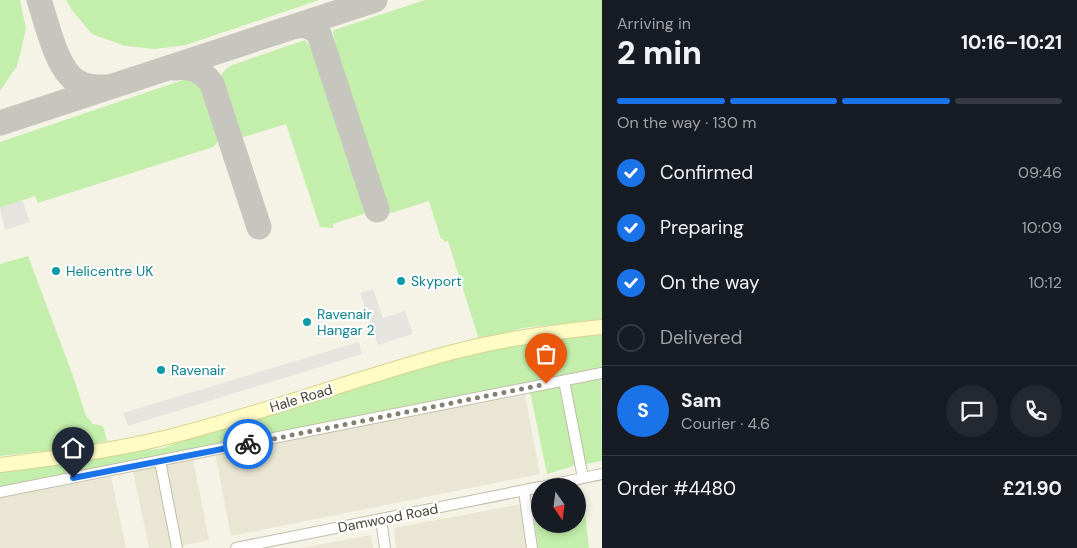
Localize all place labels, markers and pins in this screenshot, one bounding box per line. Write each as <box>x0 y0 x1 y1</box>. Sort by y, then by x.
place label: Helicentre UK <box>66 262 153 280</box>
marker: Helicentre UK <box>50 265 62 277</box>
place label: Skyport <box>411 272 462 290</box>
marker: Skyport <box>395 275 407 287</box>
place label: Ravenair Hangar 2 <box>317 305 375 339</box>
marker: Ravenair Hangar 2 <box>301 316 313 328</box>
pin <box>525 333 567 384</box>
place label: Ravenair <box>171 361 226 379</box>
marker: Ravenair <box>155 364 167 376</box>
pin <box>52 427 94 478</box>

